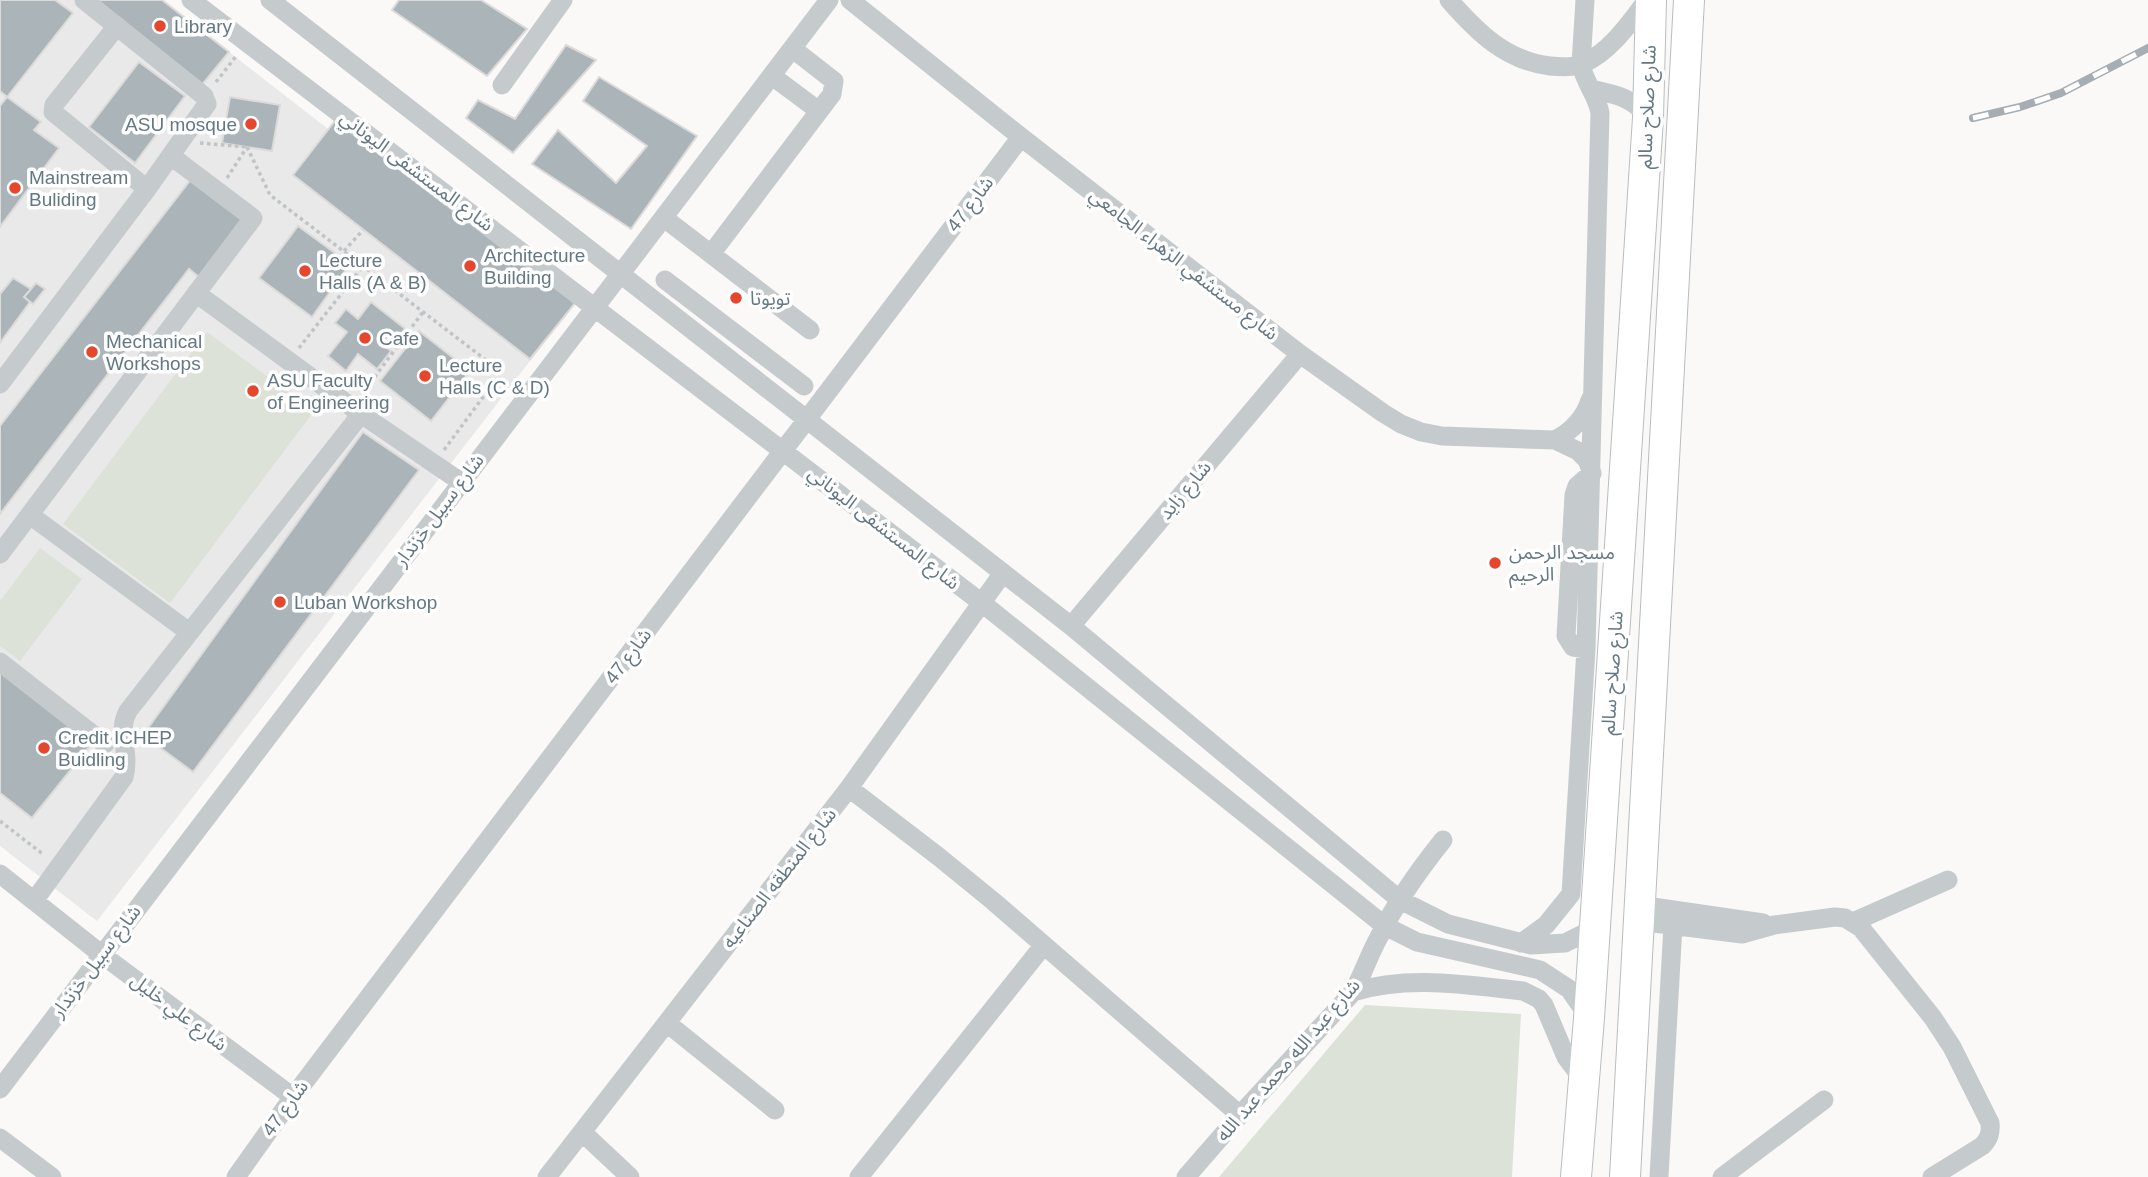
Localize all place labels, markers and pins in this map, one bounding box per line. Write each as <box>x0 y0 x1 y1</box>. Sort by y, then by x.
place label: Library <box>174 16 233 37</box>
marker: Library <box>152 18 168 34</box>
place label: ASU mosque <box>125 114 237 135</box>
marker: ASU mosque <box>243 116 259 132</box>
place label: Mainstream Buliding <box>29 167 128 210</box>
marker: Mainstream Buliding <box>7 180 23 196</box>
place label: Architecture Building <box>484 245 585 288</box>
place label: Lecture Halls (A & B) <box>319 250 427 293</box>
marker: Architecture Building <box>462 258 478 274</box>
marker: Lecture Halls (A & B) <box>297 263 313 279</box>
place label: تويوتا <box>750 288 791 310</box>
marker: تويوتا <box>728 290 744 306</box>
place label: Cafe <box>379 328 419 349</box>
marker: Cafe <box>357 330 373 346</box>
place label: Mechanical Workshops <box>106 331 202 374</box>
marker: Mechanical Workshops <box>84 344 100 360</box>
place label: Lecture Halls (C & D) <box>439 355 550 398</box>
marker: Lecture Halls (C & D) <box>417 368 433 384</box>
place label: ASU Faculty of Engineering <box>267 370 390 413</box>
marker: ASU Faculty of Engineering <box>245 383 261 399</box>
place label: مسجد الرحمن الرحيم <box>1509 542 1615 589</box>
marker: مسجد الرحمن الرحيم <box>1487 555 1503 571</box>
place label: Luban Workshop <box>294 592 437 613</box>
marker: Luban Workshop <box>272 594 288 610</box>
place label: Credit ICHEP Buidling <box>58 727 172 770</box>
marker: Credit ICHEP Buidling <box>36 740 52 756</box>

